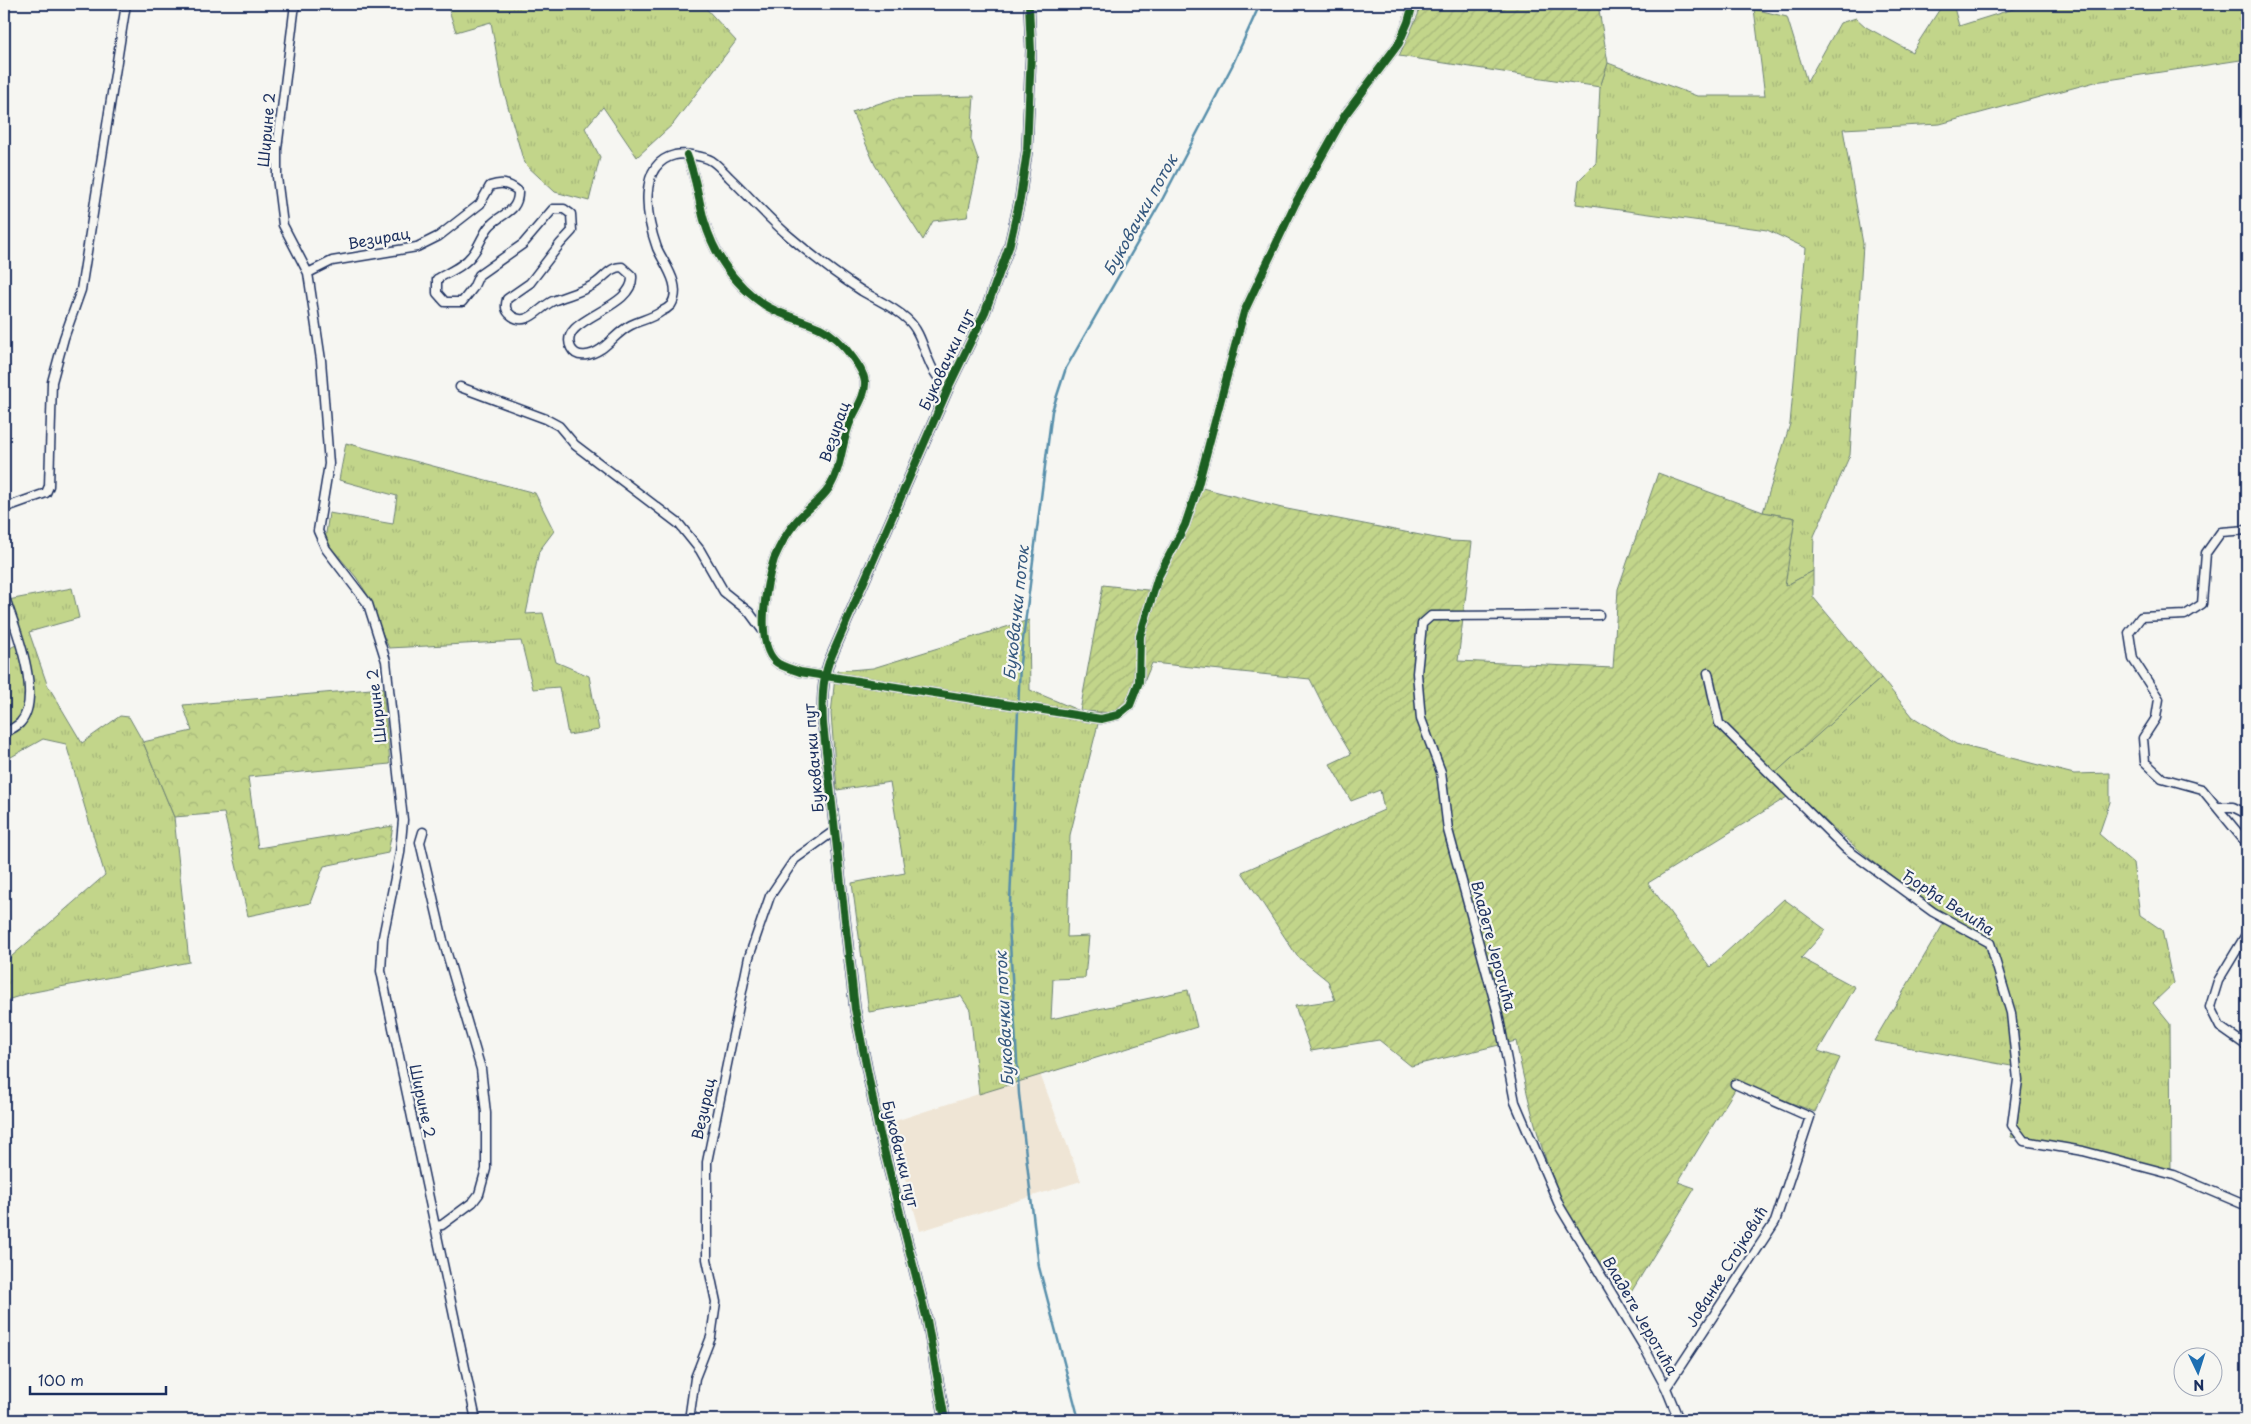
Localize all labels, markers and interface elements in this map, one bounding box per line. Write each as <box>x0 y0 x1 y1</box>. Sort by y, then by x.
street label: Ширине 2 <box>251 92 280 168</box>
water label: Буковачки поток <box>1096 148 1183 279</box>
street label: Везирац <box>346 221 412 254</box>
street label: Буковачки пут <box>912 304 980 414</box>
street label: Везирац <box>812 398 855 465</box>
water label: Буковачки поток <box>996 543 1034 681</box>
street label: Ширине 2 <box>360 668 391 745</box>
street label: Буковачки пут <box>796 702 829 814</box>
street label: Ђорђа Велића <box>1898 863 2000 941</box>
street label: Владете Јеротића <box>1466 878 1523 1014</box>
water label: Буковачки поток <box>987 949 1019 1087</box>
street label: Ширине 2 <box>404 1062 443 1140</box>
street label: Везирац <box>685 1075 720 1142</box>
street label: Буковачки пут <box>877 1098 926 1210</box>
street label: Јованке Стојковић <box>1679 1201 1772 1331</box>
street label: Владете Јеротића <box>1598 1252 1685 1379</box>
north arrow <box>2174 1346 2224 1396</box>
scale bar <box>30 1364 166 1396</box>
text: 100 m <box>38 1368 84 1391</box>
text: N <box>2193 1375 2205 1396</box>

